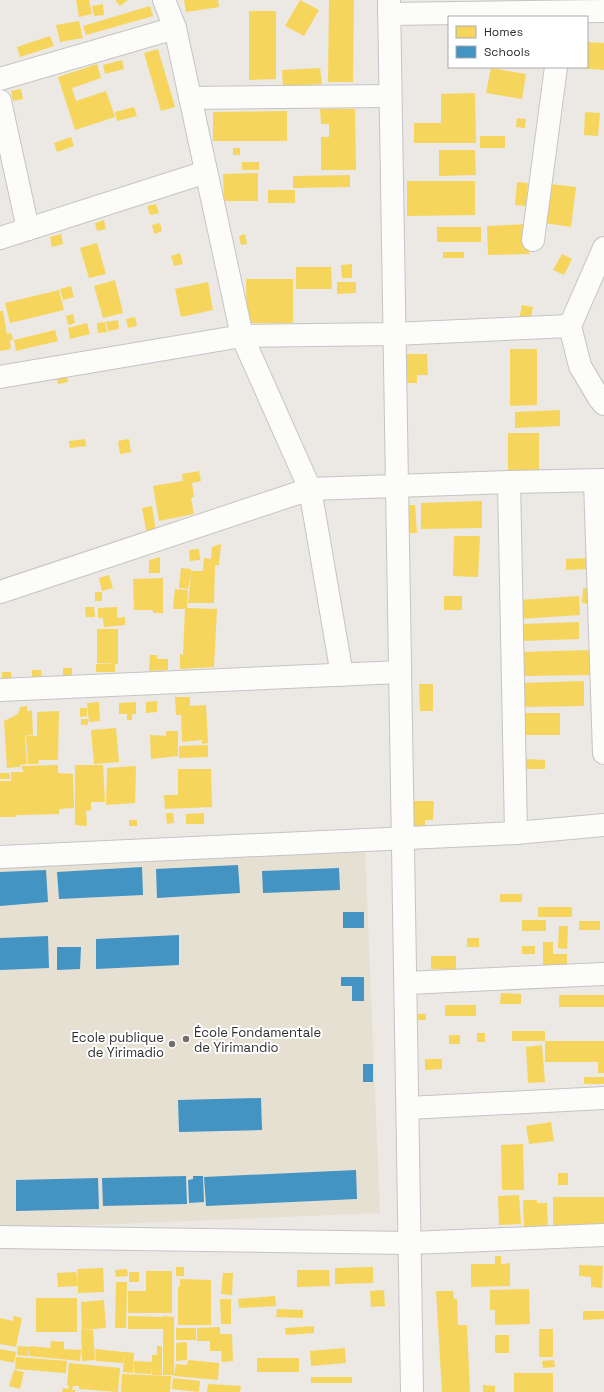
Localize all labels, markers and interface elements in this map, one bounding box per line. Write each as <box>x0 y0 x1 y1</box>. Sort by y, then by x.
legend <box>448 16 588 68</box>
text: Homes <box>484 24 523 40</box>
text: Schools <box>484 44 530 60</box>
place label: École Fondamentale de Yirimandio <box>194 1024 321 1056</box>
place label: Ecole publique de Yirimadio <box>72 1029 164 1061</box>
marker: École Fondamentale de Yirimandio <box>181 1034 191 1044</box>
marker: Ecole publique de Yirimadio <box>167 1039 177 1049</box>

